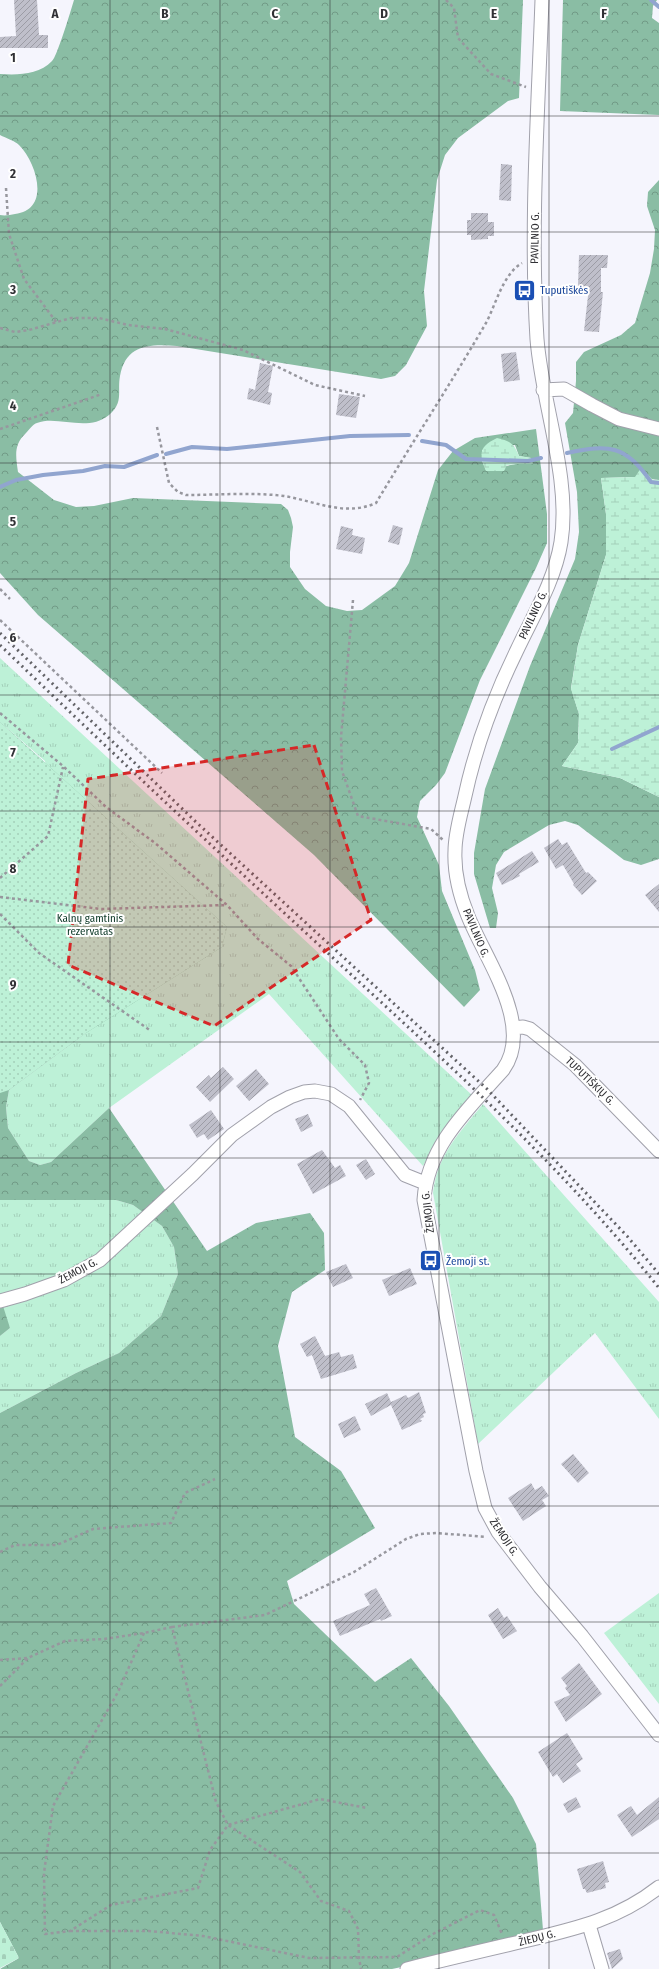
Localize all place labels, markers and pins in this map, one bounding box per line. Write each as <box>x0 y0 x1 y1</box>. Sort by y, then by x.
bus stop icon: Tuputiškės <box>512 277 538 303</box>
place label: Tuputiškės <box>540 284 589 297</box>
bus stop icon: Žemoji st. <box>417 1248 443 1274</box>
place label: Žemoji st. <box>446 1254 489 1268</box>

